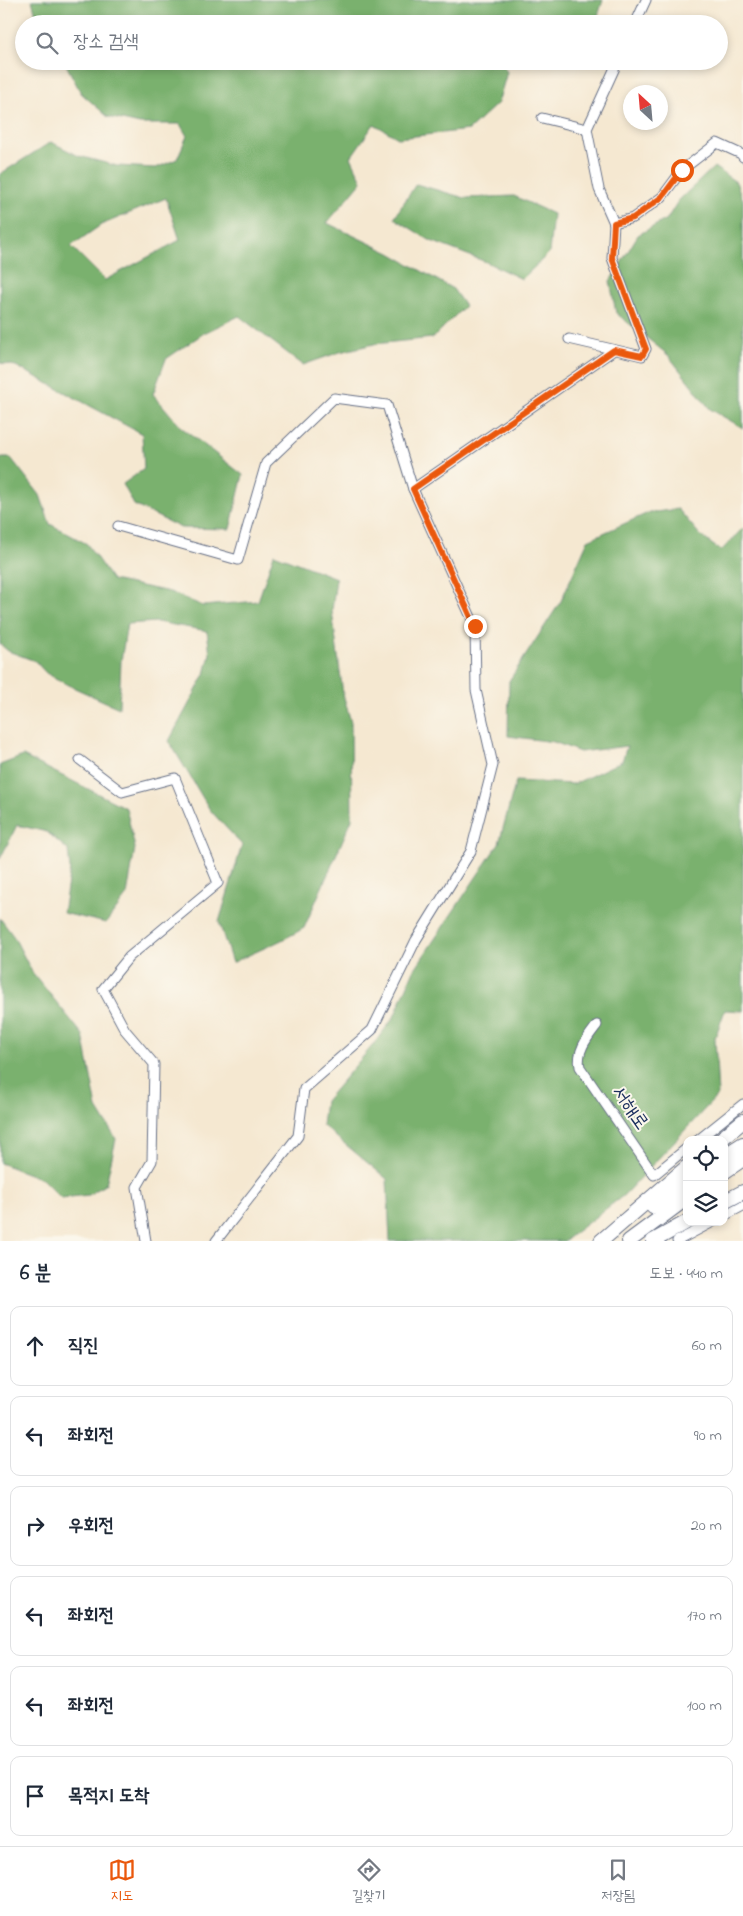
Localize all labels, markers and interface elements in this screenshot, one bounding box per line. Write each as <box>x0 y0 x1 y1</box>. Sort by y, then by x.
search box <box>15 15 728 70</box>
icon: search <box>33 29 61 57</box>
text: 장소 검색 <box>73 29 139 56</box>
north arrow <box>623 85 668 130</box>
route start <box>671 159 694 182</box>
route end <box>464 615 487 638</box>
street label: 서해로 <box>603 1080 655 1137</box>
map controls <box>683 1136 728 1226</box>
button: locate <box>683 1136 728 1181</box>
button: layers <box>683 1181 728 1226</box>
text: 6 분 <box>20 1259 51 1289</box>
text: 도보 · 440 m <box>649 1262 723 1286</box>
icon: ahead <box>21 1332 49 1360</box>
text: 직진 <box>68 1333 99 1360</box>
text: 60 m <box>692 1334 722 1358</box>
icon: left <box>21 1422 49 1450</box>
text: 좌회전 <box>68 1423 114 1450</box>
text: 90 m <box>694 1424 722 1448</box>
icon: right <box>21 1512 49 1540</box>
text: 우회전 <box>68 1513 114 1540</box>
text: 20 m <box>691 1514 722 1538</box>
icon: left <box>21 1602 49 1630</box>
text: 좌회전 <box>68 1603 114 1630</box>
text: 170 m <box>687 1604 722 1628</box>
icon: left <box>21 1692 49 1720</box>
text: 좌회전 <box>68 1693 114 1720</box>
text: 100 m <box>687 1694 722 1718</box>
icon: arrive <box>21 1782 49 1810</box>
text: 목적지 도착 <box>68 1783 149 1810</box>
tab: 지도 <box>108 1856 136 1907</box>
tab: 길찾기 <box>352 1856 385 1907</box>
tab: 저장됨 <box>601 1856 635 1907</box>

